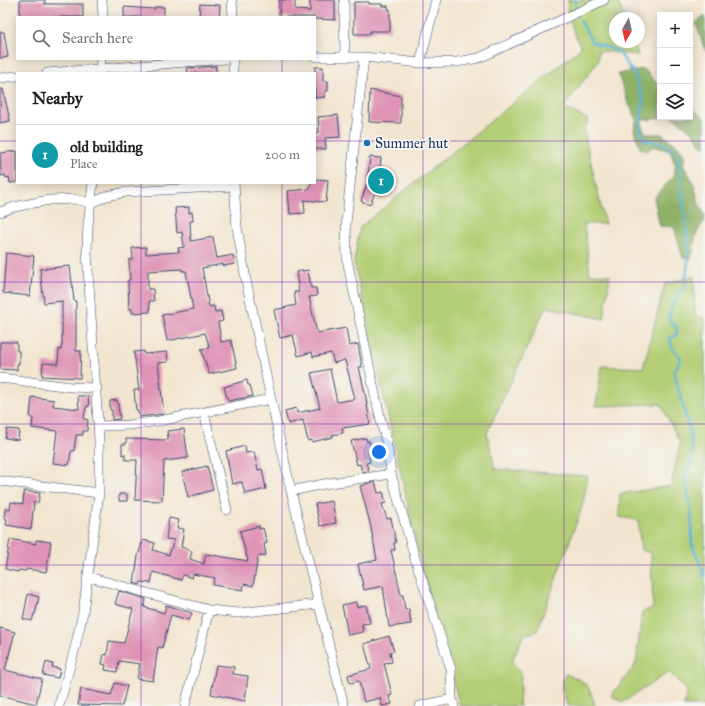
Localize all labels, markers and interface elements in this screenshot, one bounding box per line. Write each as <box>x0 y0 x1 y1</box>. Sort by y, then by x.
north arrow <box>609 12 645 48</box>
map controls <box>657 12 693 120</box>
button: + <box>657 12 693 48</box>
search box <box>16 16 316 60</box>
icon: search <box>30 27 52 49</box>
text: Search here <box>62 29 133 47</box>
button: − <box>657 48 693 84</box>
button: layers <box>657 84 693 120</box>
text: Nearby <box>32 88 83 109</box>
place label: Summer hut <box>375 135 448 152</box>
text: old building <box>70 138 143 156</box>
marker: Summer hut <box>362 138 372 148</box>
text: 1 <box>42 147 48 163</box>
text: 200 m <box>265 147 300 163</box>
text: Place <box>70 156 97 172</box>
pin: 1 <box>368 166 394 196</box>
your location <box>369 442 389 462</box>

